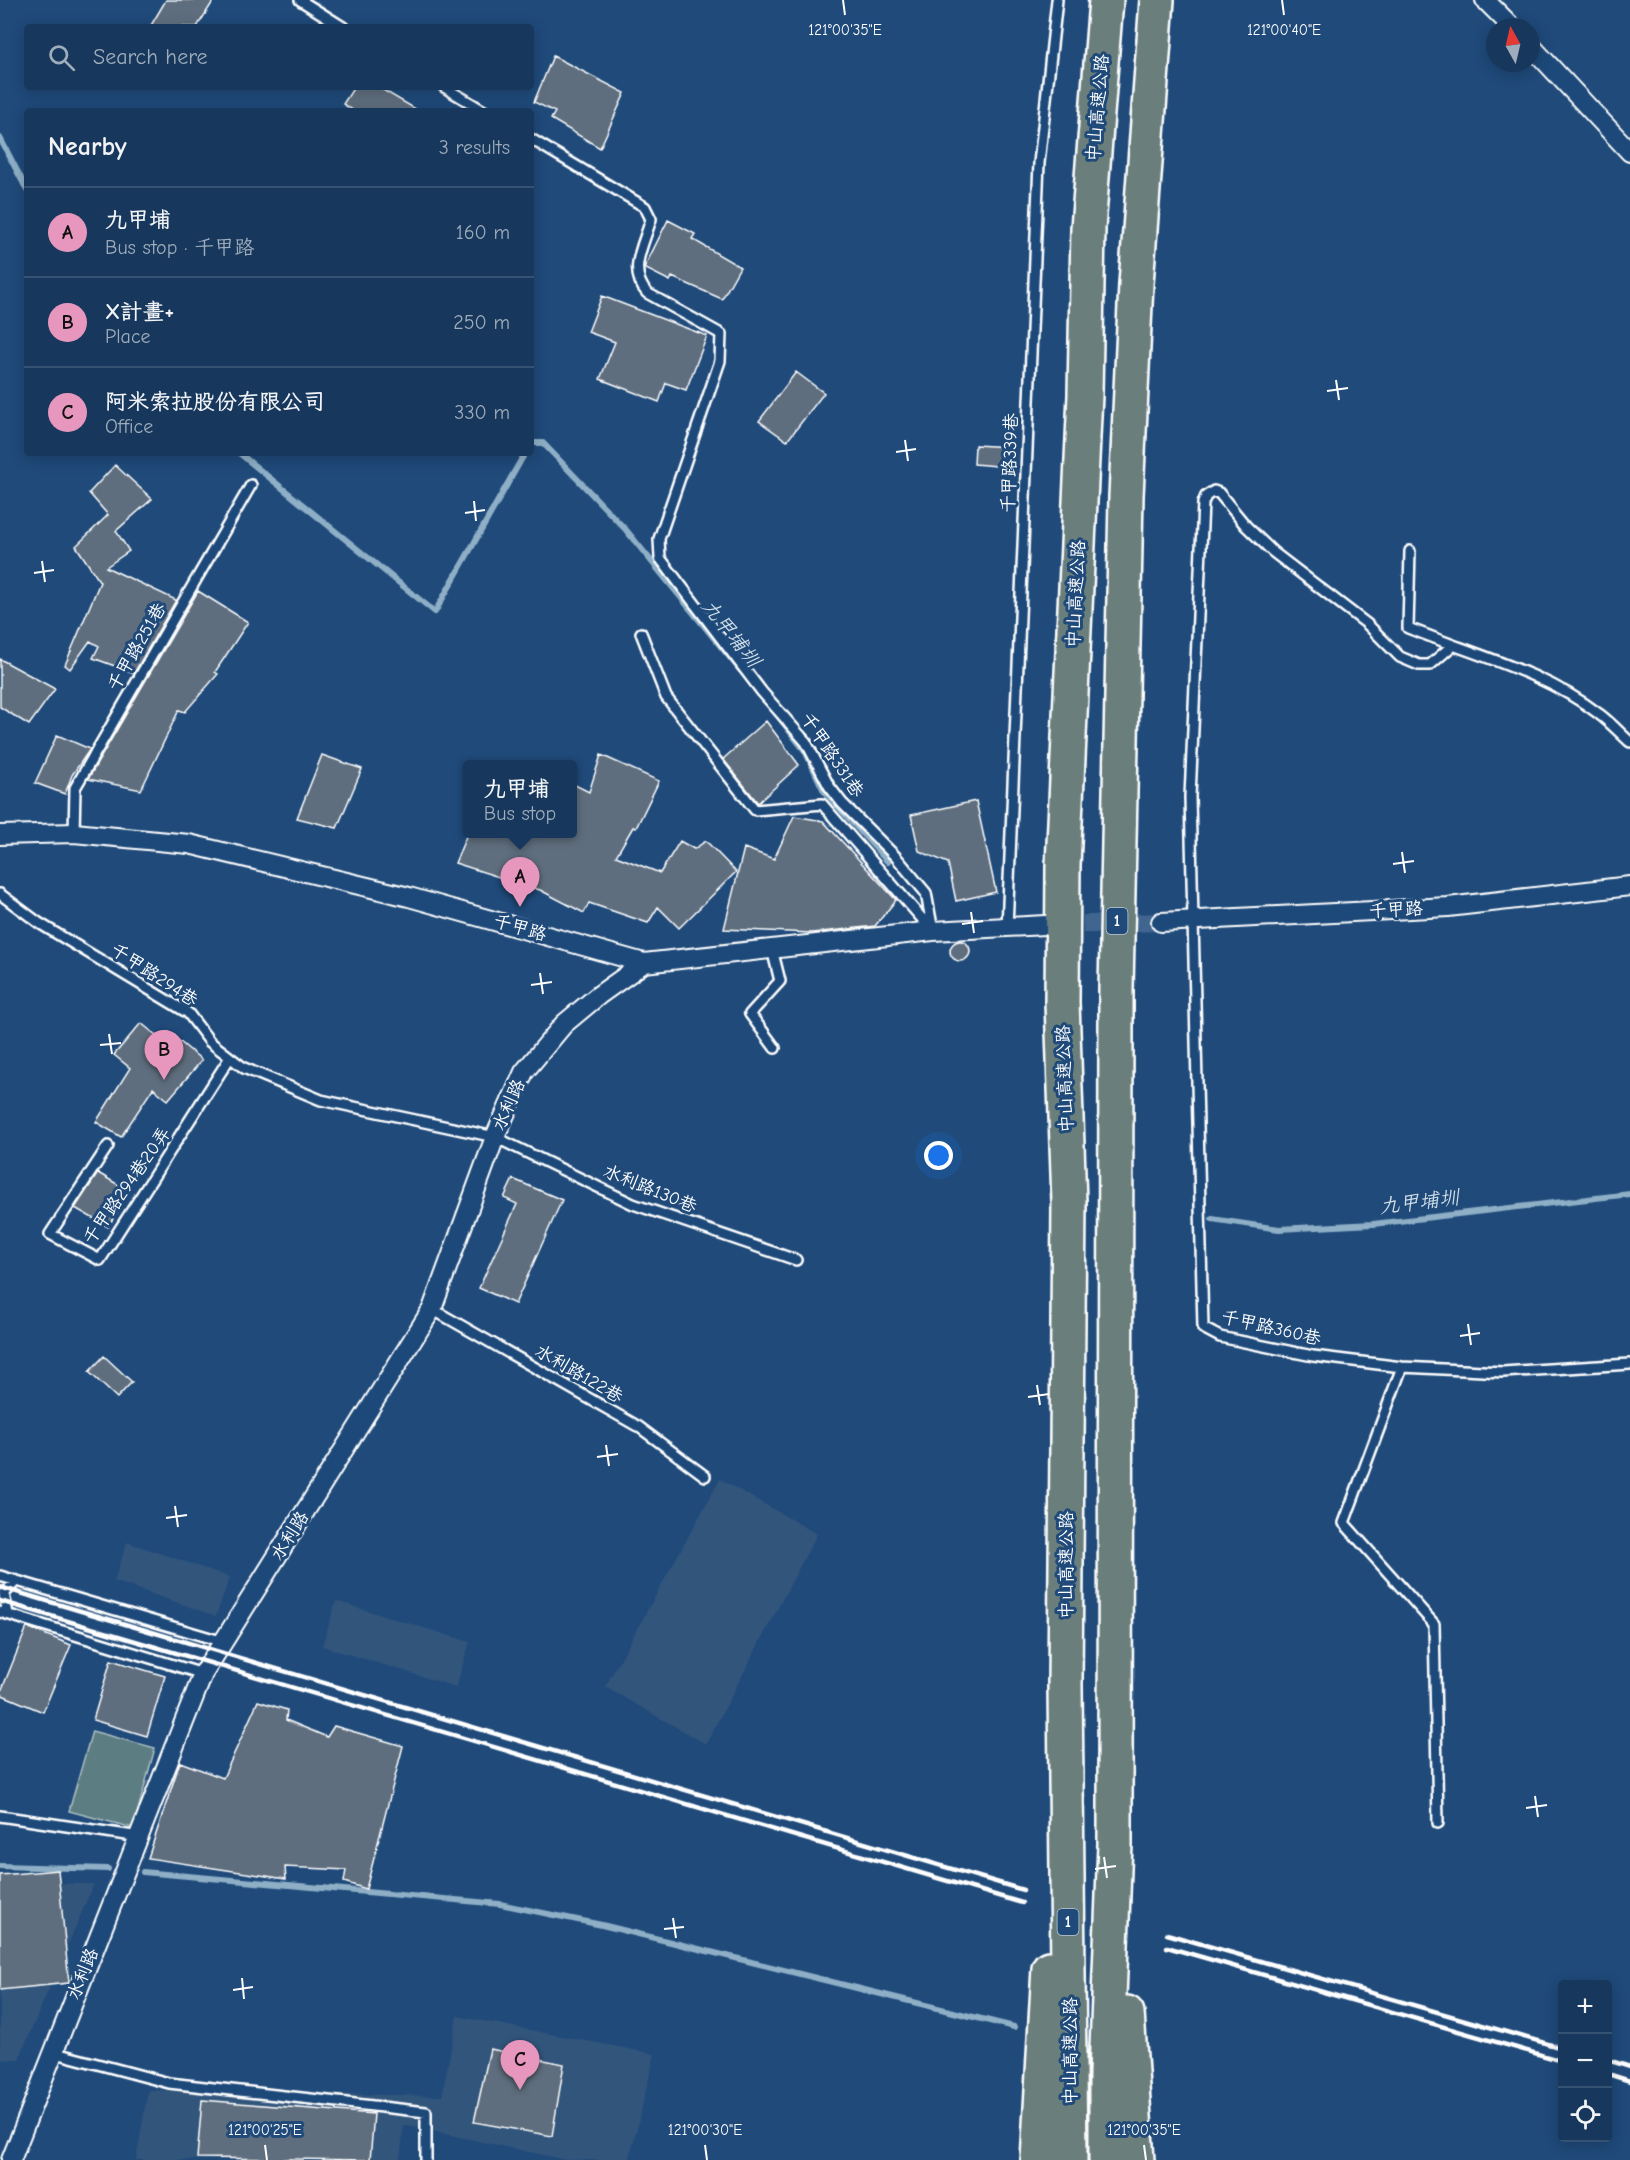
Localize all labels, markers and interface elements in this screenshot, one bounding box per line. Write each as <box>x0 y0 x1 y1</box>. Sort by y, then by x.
north arrow <box>1486 18 1540 72</box>
text: 121°00'35"E <box>808 21 882 39</box>
text: 121°00'40"E <box>1247 21 1321 39</box>
search box <box>24 24 534 90</box>
icon: search <box>45 41 78 74</box>
text: Search here <box>93 44 208 70</box>
street label: 中山高速公路 <box>1083 53 1113 163</box>
text: Nearby <box>48 132 127 162</box>
text: 3 results <box>439 136 510 159</box>
text: 九甲埔 <box>105 207 171 233</box>
text: A <box>62 221 73 244</box>
text: 160 m <box>456 221 510 244</box>
text: Bus stop · 千甲路 <box>105 236 254 259</box>
text: X計畫+ <box>105 299 174 325</box>
text: B <box>61 311 74 334</box>
text: 250 m <box>453 311 510 334</box>
text: Place <box>105 325 151 348</box>
text: 阿米索拉股份有限公司 <box>105 389 325 415</box>
text: C <box>61 401 74 424</box>
text: 330 m <box>454 401 510 424</box>
street label: 千甲路339巷 <box>998 413 1022 513</box>
text: Office <box>105 415 153 438</box>
street label: 中山高速公路 <box>1063 540 1089 648</box>
water label: 九甲埔圳 <box>697 595 766 673</box>
street label: 千甲路251巷 <box>103 599 171 695</box>
street label: 千甲路331巷 <box>796 709 868 801</box>
popup <box>463 760 577 838</box>
text: 九甲埔 <box>484 776 550 802</box>
text: Bus stop <box>484 802 556 825</box>
pin: A <box>500 858 540 907</box>
street label: 千甲路 <box>1368 898 1424 922</box>
road number: 1 <box>1106 908 1128 934</box>
street label: 千甲路 <box>491 910 549 946</box>
street label: 千甲路294巷 <box>106 939 202 1011</box>
street label: 中山高速公路 <box>1053 1025 1077 1133</box>
pin: B <box>144 1030 184 1080</box>
street label: 水利路 <box>488 1076 530 1134</box>
street label: 千甲路294巷20弄 <box>79 1123 175 1249</box>
your location <box>924 1141 953 1170</box>
street label: 水利路130巷 <box>600 1161 700 1217</box>
water label: 九甲埔圳 <box>1378 1185 1462 1218</box>
street label: 千甲路360巷 <box>1219 1306 1323 1350</box>
street label: 水利路122巷 <box>531 1340 627 1408</box>
street label: 水利路 <box>267 1508 313 1564</box>
street label: 中山高速公路 <box>1056 1511 1077 1619</box>
road number: 1 <box>1058 1909 1078 1935</box>
street label: 水利路 <box>63 1945 103 2003</box>
map controls <box>1558 1980 1612 2142</box>
button: + <box>1558 1980 1612 2034</box>
street label: 中山高速公路 <box>1060 1997 1081 2105</box>
button: − <box>1558 2034 1612 2088</box>
pin: C <box>500 2040 540 2090</box>
button: locate <box>1558 2088 1612 2142</box>
text: 121°00'25"E <box>228 2121 302 2139</box>
text: 121°00'30"E <box>668 2121 742 2139</box>
text: 121°00'35"E <box>1107 2121 1181 2139</box>

